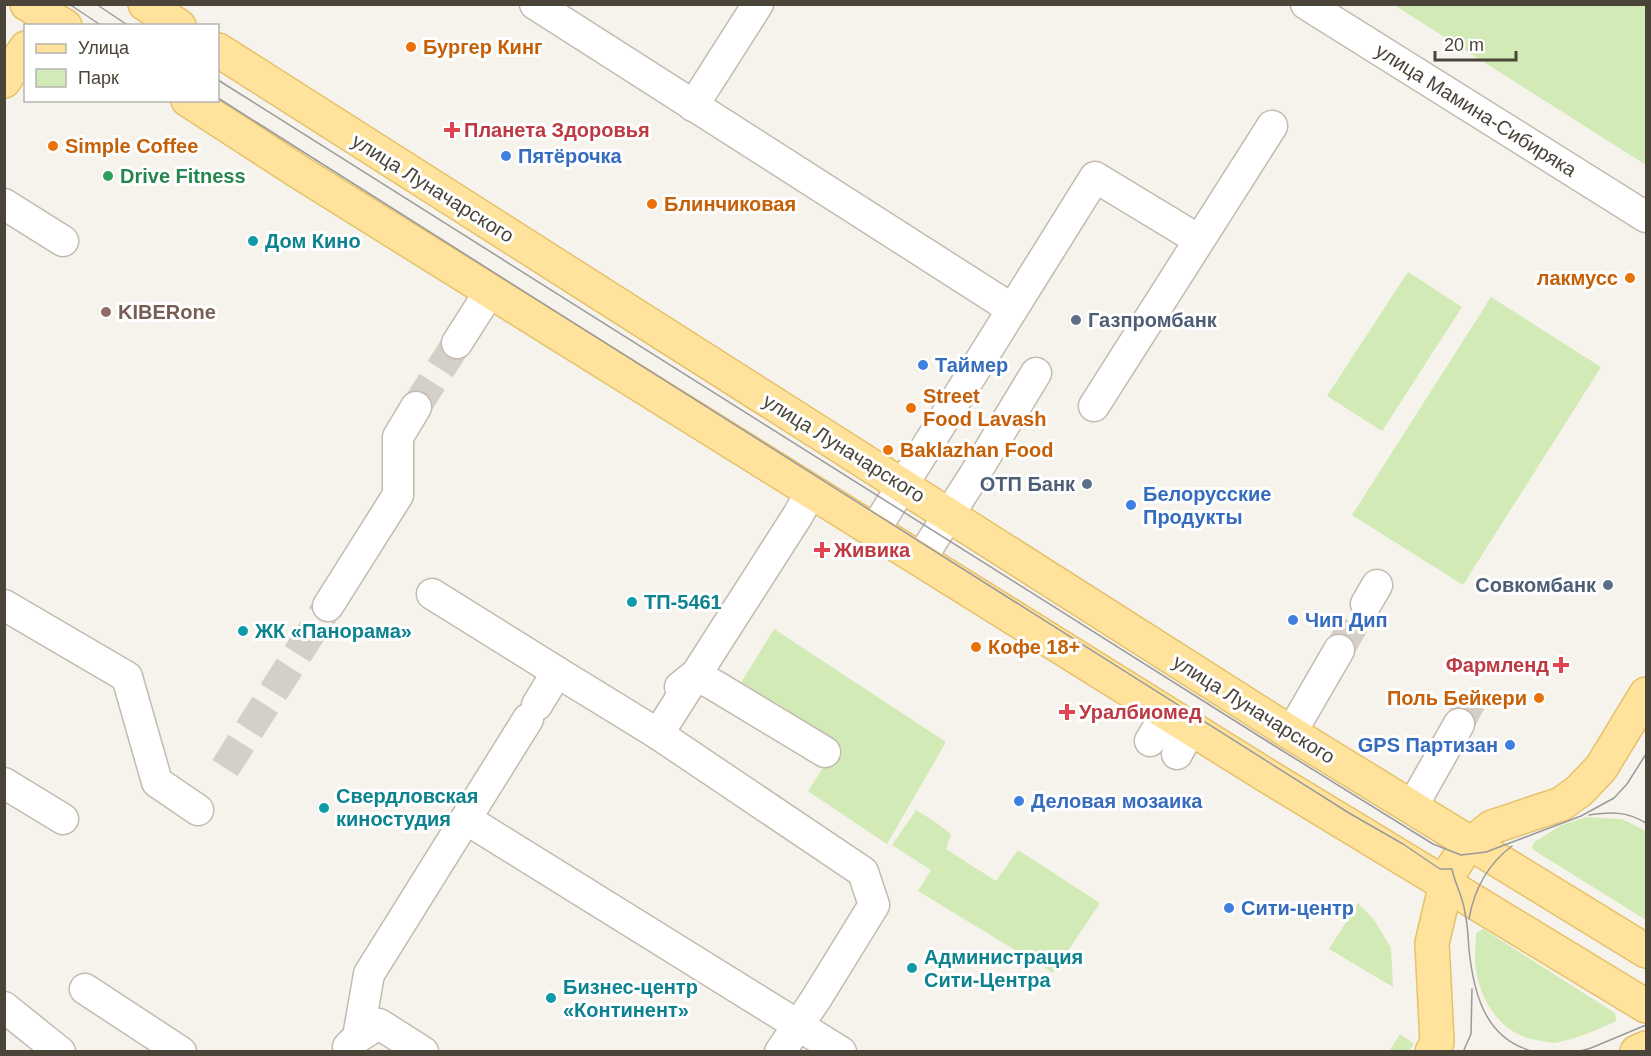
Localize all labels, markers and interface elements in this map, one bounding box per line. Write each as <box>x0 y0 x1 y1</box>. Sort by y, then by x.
legend <box>24 24 219 102</box>
scale bar <box>1435 24 1516 62</box>
text: 20 m <box>1444 35 1484 55</box>
place label: Бургер Кинг <box>423 36 542 58</box>
text: Улица <box>78 38 130 58</box>
street label: улица Мамина-Сибиряка <box>1372 39 1581 181</box>
marker: Бургер Кинг <box>404 40 418 54</box>
text: Парк <box>78 68 119 88</box>
place label: Планета Здоровья <box>464 119 650 141</box>
marker: Планета Здоровья <box>445 123 459 137</box>
street label: улица Луначарского <box>348 129 518 247</box>
place label: Simple Coffee <box>65 135 198 157</box>
marker: Simple Coffee <box>46 139 60 153</box>
place label: Пятёрочка <box>518 145 623 167</box>
marker: Пятёрочка <box>499 149 513 163</box>
place label: Drive Fitness <box>120 165 246 187</box>
marker: Drive Fitness <box>101 169 115 183</box>
place label: Блинчиковая <box>664 193 796 215</box>
marker: Блинчиковая <box>645 197 659 211</box>
place label: Дом Кино <box>265 230 361 252</box>
marker: Дом Кино <box>246 234 260 248</box>
place label: лакмусс <box>1537 267 1618 289</box>
marker: лакмусс <box>1623 271 1637 285</box>
place label: KIBERone <box>118 301 216 323</box>
marker: KIBERone <box>99 305 113 319</box>
place label: Газпромбанк <box>1088 309 1218 331</box>
marker: Газпромбанк <box>1069 313 1083 327</box>
place label: Таймер <box>935 354 1008 376</box>
marker: Таймер <box>916 358 930 372</box>
place label: Street Food Lavash <box>923 385 1046 430</box>
street label: улица Луначарского <box>759 389 929 507</box>
marker: Street Food Lavash <box>904 401 918 415</box>
place label: Baklazhan Food <box>900 439 1053 461</box>
marker: Baklazhan Food <box>881 443 895 457</box>
place label: ОТП Банк <box>980 473 1076 495</box>
marker: ОТП Банк <box>1080 477 1094 491</box>
place label: Белорусские Продукты <box>1143 483 1271 528</box>
marker: Белорусские Продукты <box>1124 498 1138 512</box>
place label: Живика <box>833 539 911 561</box>
marker: Живика <box>815 543 829 557</box>
place label: Совкомбанк <box>1475 574 1597 596</box>
marker: Совкомбанк <box>1601 578 1615 592</box>
place label: ТП-5461 <box>644 591 722 613</box>
marker: ТП-5461 <box>625 595 639 609</box>
place label: Чип Дип <box>1305 609 1388 631</box>
marker: Чип Дип <box>1286 613 1300 627</box>
place label: ЖК «Панорама» <box>254 620 412 642</box>
marker: ЖК «Панорама» <box>236 624 250 638</box>
place label: Кофе 18+ <box>988 636 1080 658</box>
marker: Кофе 18+ <box>969 640 983 654</box>
street label: улица Луначарского <box>1169 650 1339 768</box>
place label: Фармленд <box>1446 654 1549 676</box>
marker: Фармленд <box>1554 658 1568 672</box>
place label: Поль Бейкери <box>1387 687 1527 709</box>
marker: Поль Бейкери <box>1532 691 1546 705</box>
place label: Уралбиомед <box>1079 701 1202 723</box>
marker: Уралбиомед <box>1060 705 1074 719</box>
place label: GPS Партизан <box>1358 734 1498 756</box>
marker: GPS Партизан <box>1503 738 1517 752</box>
place label: Свердловская киностудия <box>336 785 478 830</box>
place label: Деловая мозаика <box>1031 790 1203 812</box>
marker: Деловая мозаика <box>1012 794 1026 808</box>
marker: Свердловская киностудия <box>317 801 331 815</box>
place label: Сити-центр <box>1241 897 1354 919</box>
marker: Сити-центр <box>1222 901 1236 915</box>
place label: Администрация Сити-Центра <box>924 946 1083 991</box>
marker: Администрация Сити-Центра <box>905 961 919 975</box>
place label: Бизнес-центр «Континент» <box>563 976 698 1021</box>
marker: Бизнес-центр «Континент» <box>544 991 558 1005</box>

